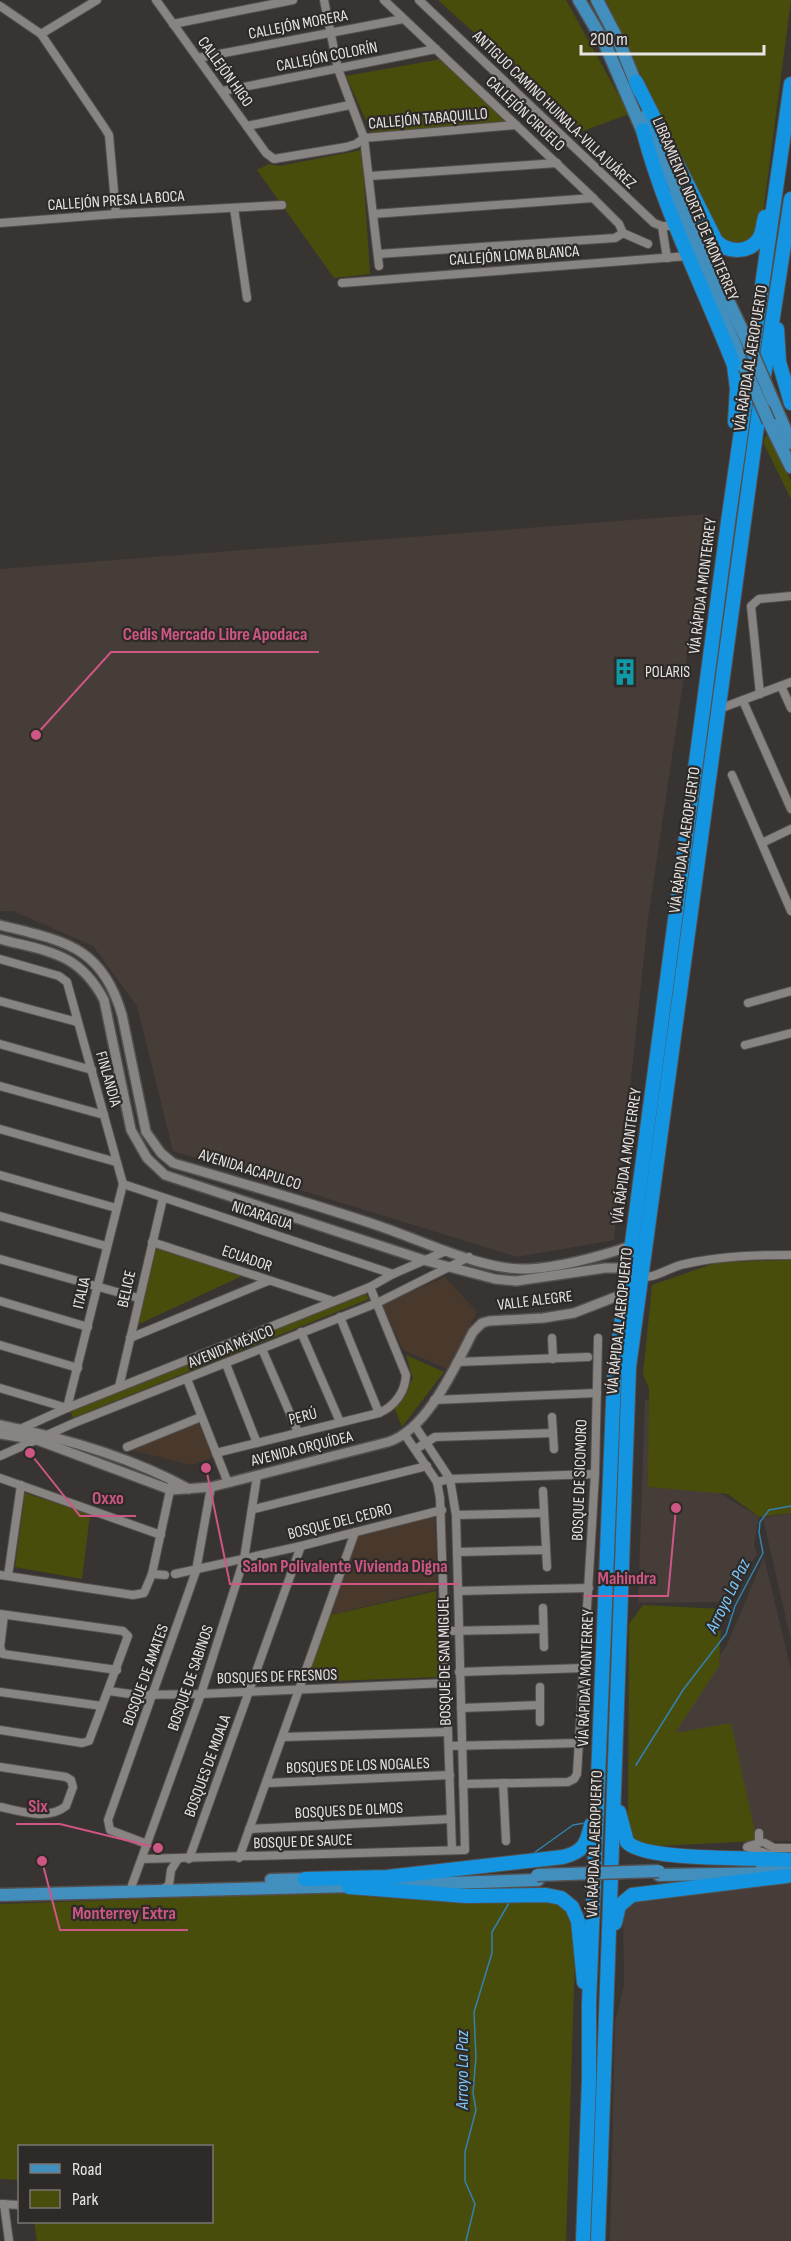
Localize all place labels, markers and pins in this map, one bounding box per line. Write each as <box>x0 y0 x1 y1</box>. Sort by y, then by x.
callout: Cedis Mercado Libre Apodaca <box>111 616 319 652</box>
building icon: POLARIS <box>610 657 640 687</box>
place label: POLARIS <box>645 663 690 682</box>
callout: Oxxo <box>80 1480 136 1516</box>
callout: Salon Polivalente Vivienda Digna <box>230 1548 459 1584</box>
callout: Mahindra <box>585 1560 668 1596</box>
callout: Six <box>16 1788 60 1824</box>
callout: Monterrey Extra <box>60 1894 188 1930</box>

